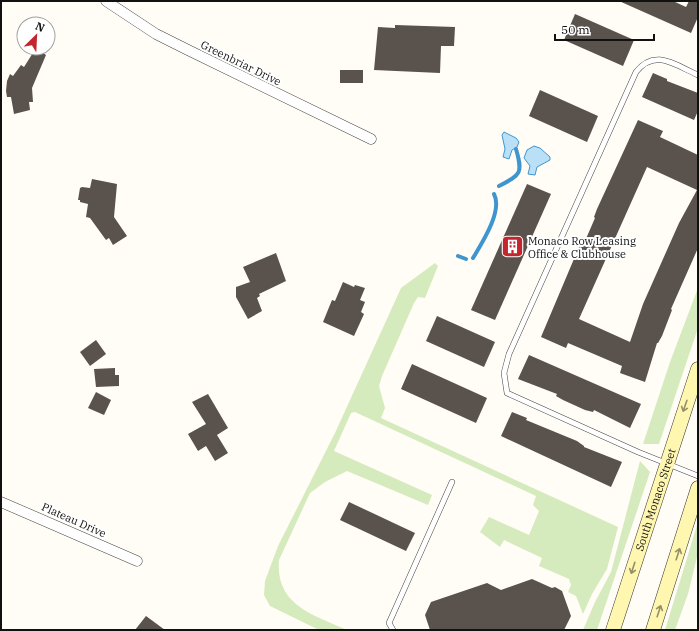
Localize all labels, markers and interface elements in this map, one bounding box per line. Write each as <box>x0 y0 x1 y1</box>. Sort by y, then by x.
north arrow <box>16 16 56 56</box>
scale bar <box>555 16 654 42</box>
text: N <box>33 19 47 35</box>
text: 50 m <box>561 22 590 37</box>
street label: Greenbriar Drive <box>198 37 284 89</box>
building icon: Monaco Row Leasing Office & Clubhouse <box>500 234 526 260</box>
place label: Monaco Row Leasing Office & Clubhouse <box>528 234 636 261</box>
one-way arrow <box>681 399 689 411</box>
street label: South Monaco Street <box>632 447 679 553</box>
street label: Plateau Drive <box>40 500 108 540</box>
one-way arrow <box>674 549 682 561</box>
one-way arrow <box>629 561 636 574</box>
one-way arrow <box>656 605 664 617</box>

